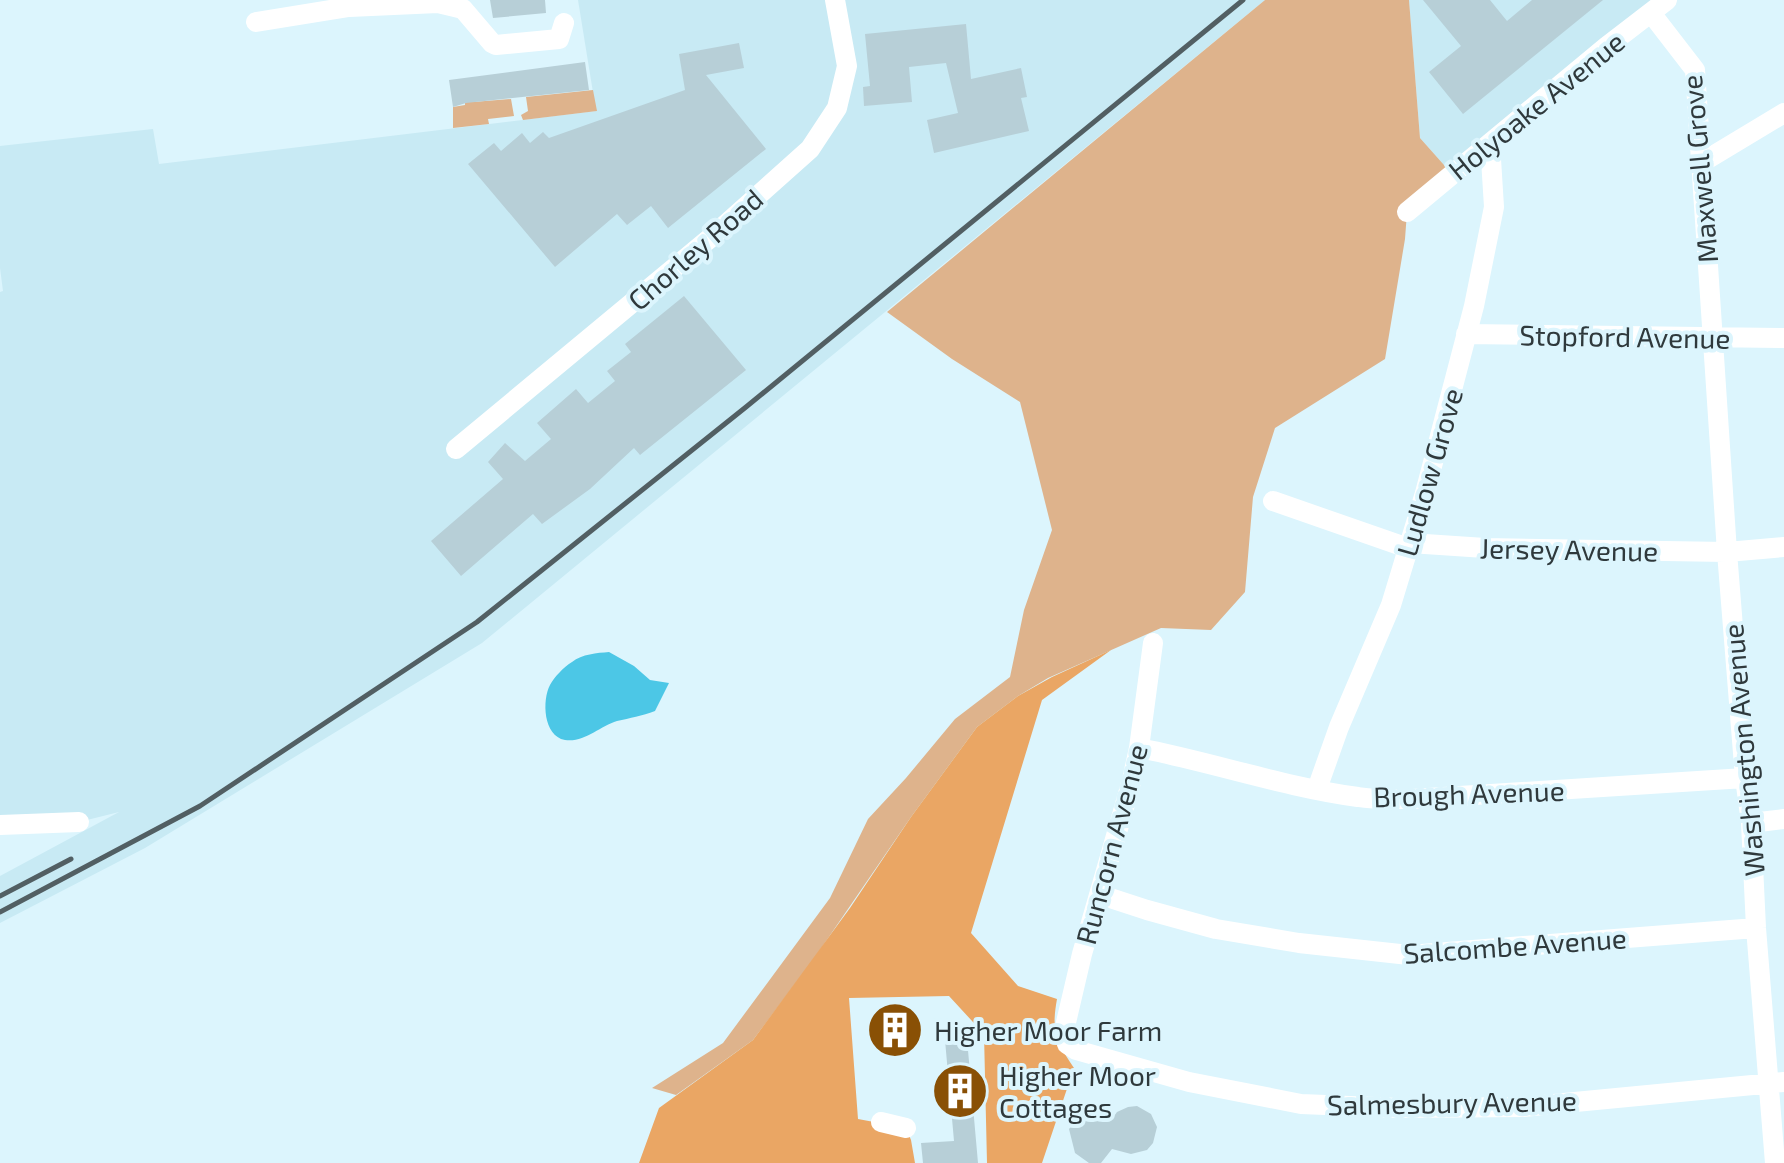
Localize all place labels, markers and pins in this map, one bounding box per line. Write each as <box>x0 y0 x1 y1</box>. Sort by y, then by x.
building icon: Higher Moor Farm <box>865 1000 925 1060</box>
place label: Higher Moor Farm <box>934 1013 1162 1047</box>
place label: Higher Moor Cottages <box>999 1058 1156 1124</box>
building icon: Higher Moor Cottages <box>930 1061 990 1121</box>

